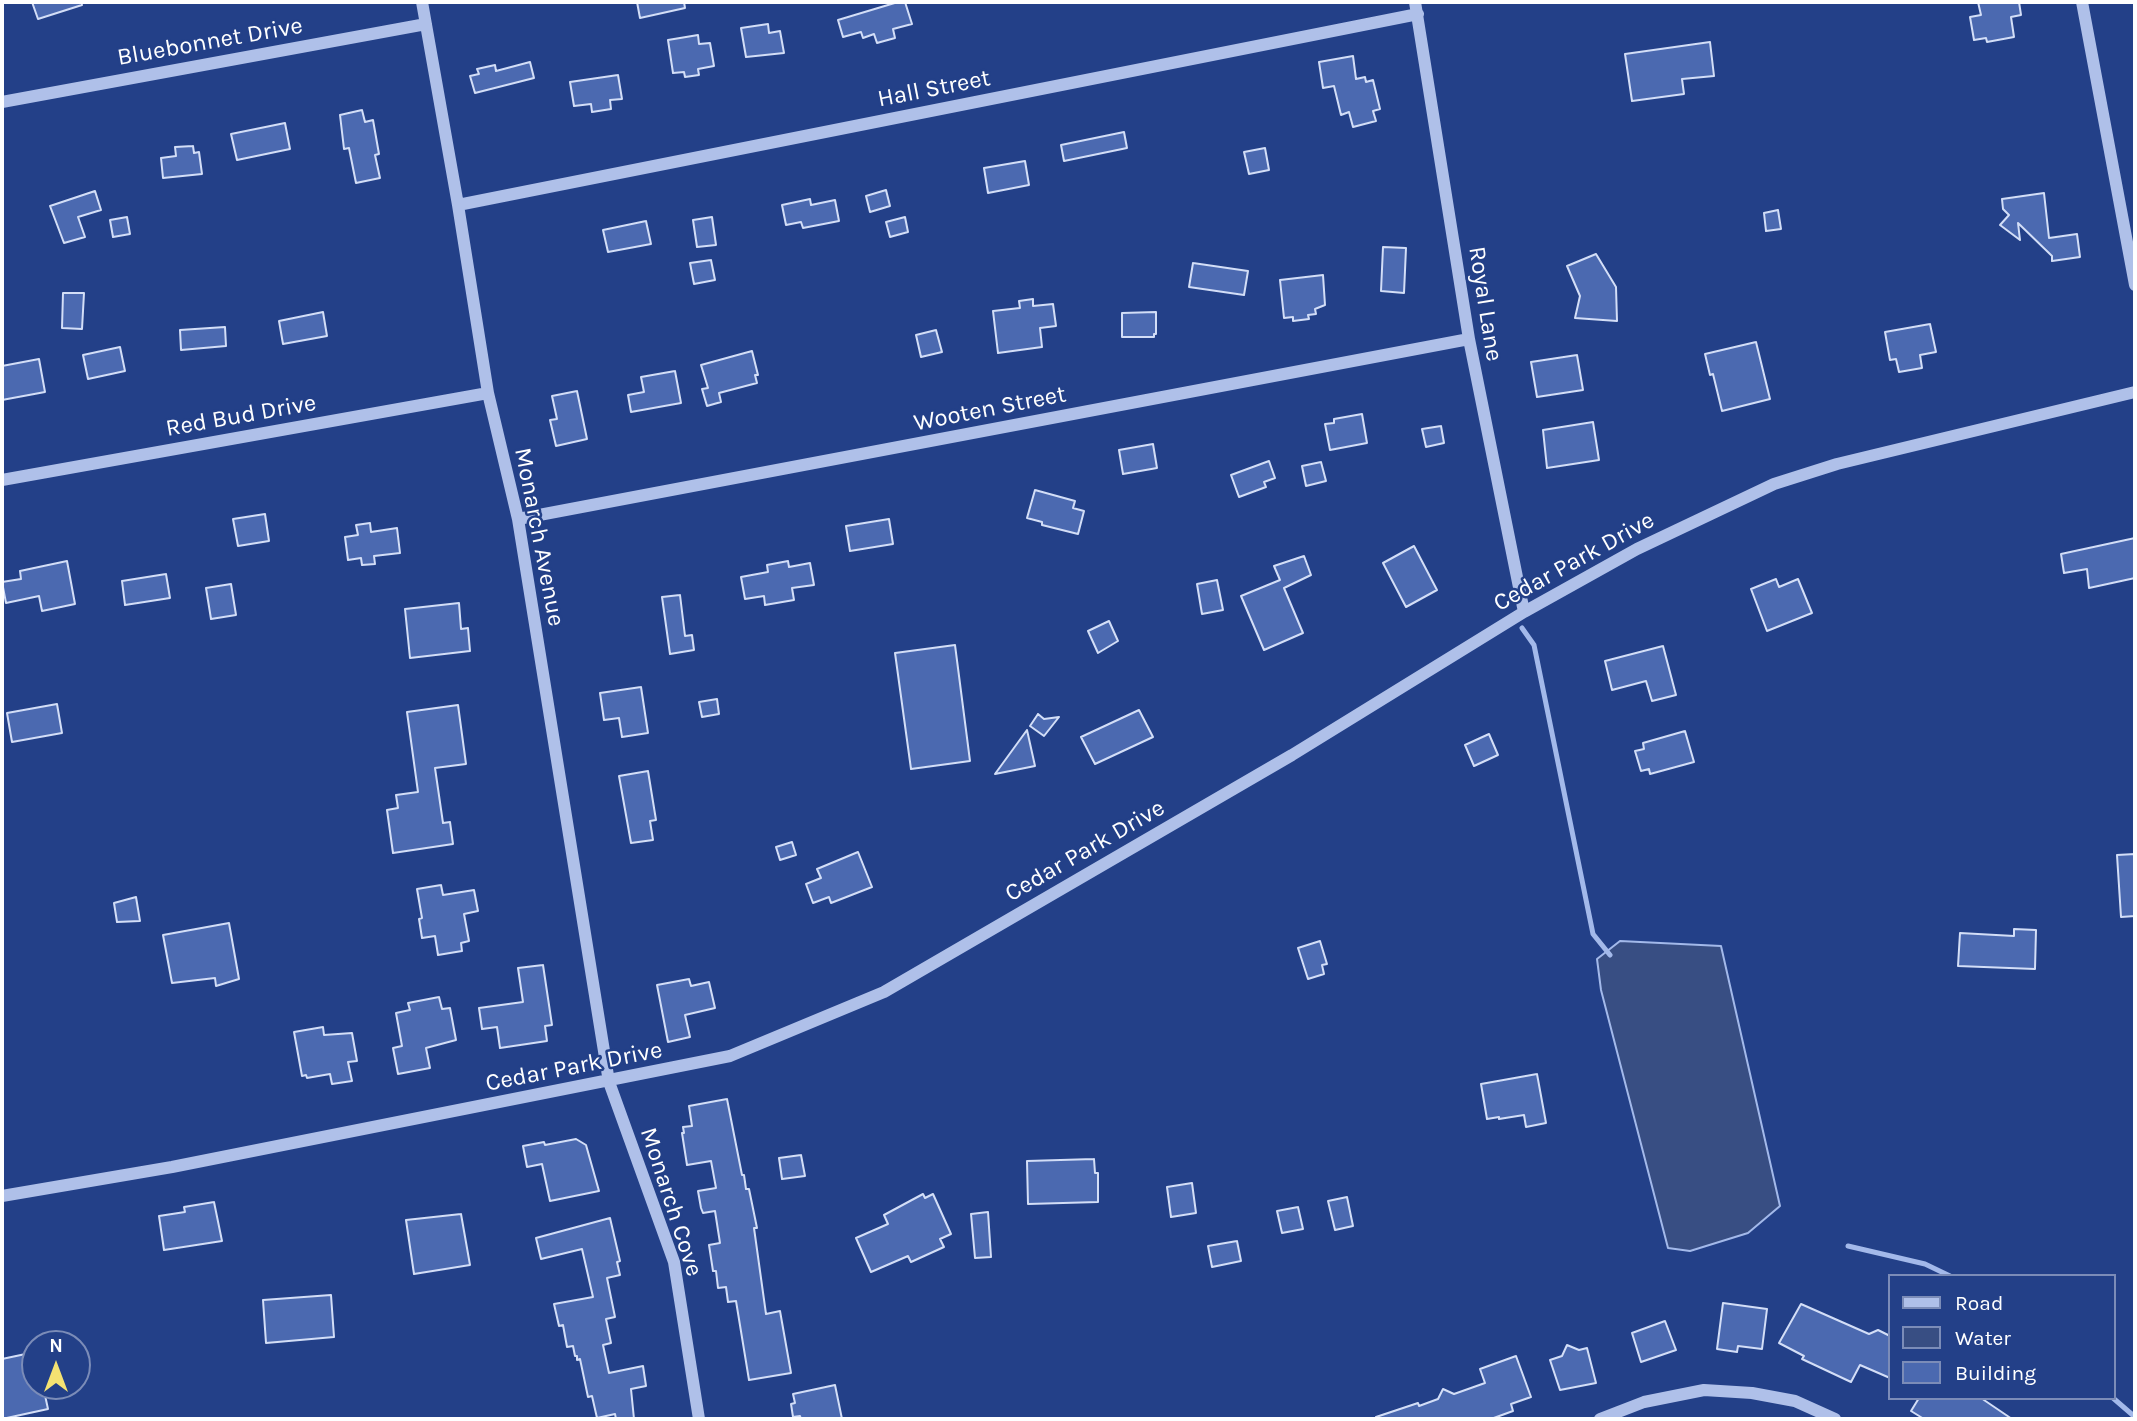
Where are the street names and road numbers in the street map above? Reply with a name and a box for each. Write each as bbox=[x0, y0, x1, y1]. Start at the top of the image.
street label: Bluebonnet Drive bbox=[115, 12, 305, 72]
street label: Hall Street bbox=[875, 64, 993, 114]
street label: Royal Lane bbox=[1462, 245, 1508, 363]
street label: Wooten Street bbox=[912, 380, 1068, 438]
street label: Red Bud Drive bbox=[163, 389, 319, 443]
street label: Monarch Avenue bbox=[508, 445, 570, 629]
street label: Cedar Park Drive bbox=[1489, 506, 1659, 618]
street label: Cedar Park Drive bbox=[1000, 794, 1170, 908]
street label: Cedar Park Drive bbox=[483, 1036, 665, 1098]
street label: Monarch Cove bbox=[633, 1124, 709, 1280]

